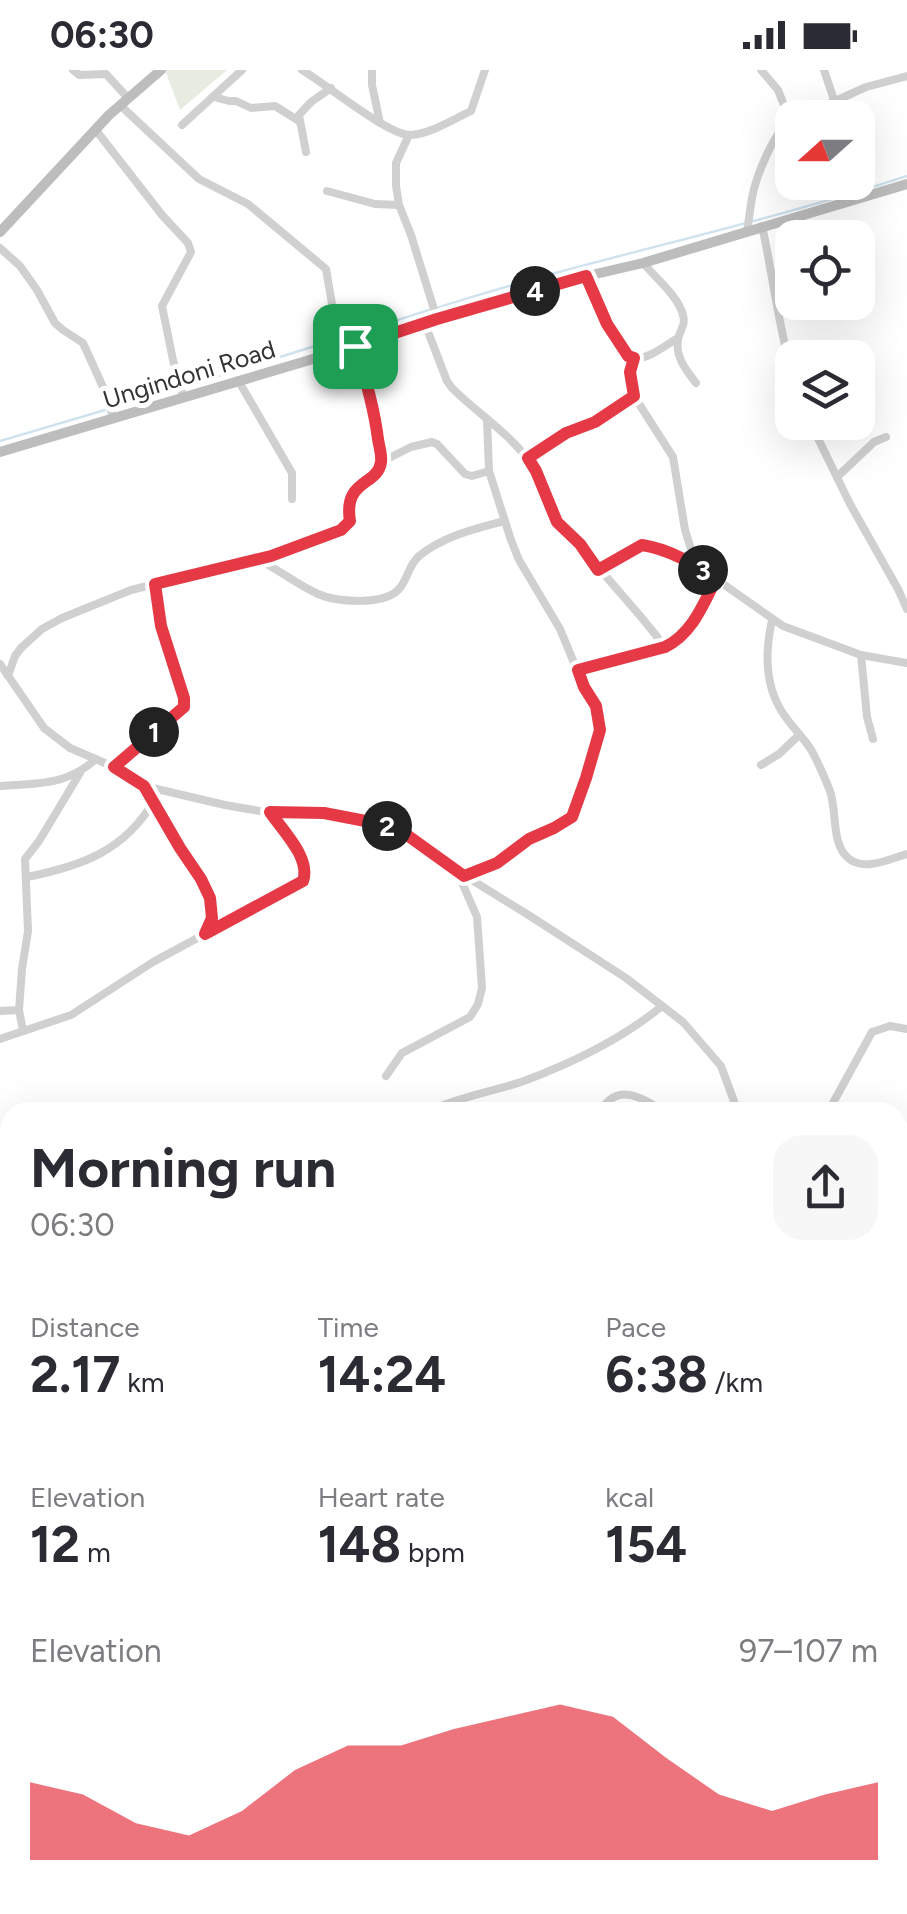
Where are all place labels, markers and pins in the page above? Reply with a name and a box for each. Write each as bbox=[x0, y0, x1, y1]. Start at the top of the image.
pin: 4 bbox=[510, 266, 560, 316]
pin bbox=[313, 304, 398, 389]
pin: 3 bbox=[678, 545, 728, 595]
pin: 1 bbox=[129, 707, 179, 757]
pin: 2 bbox=[362, 801, 412, 851]

